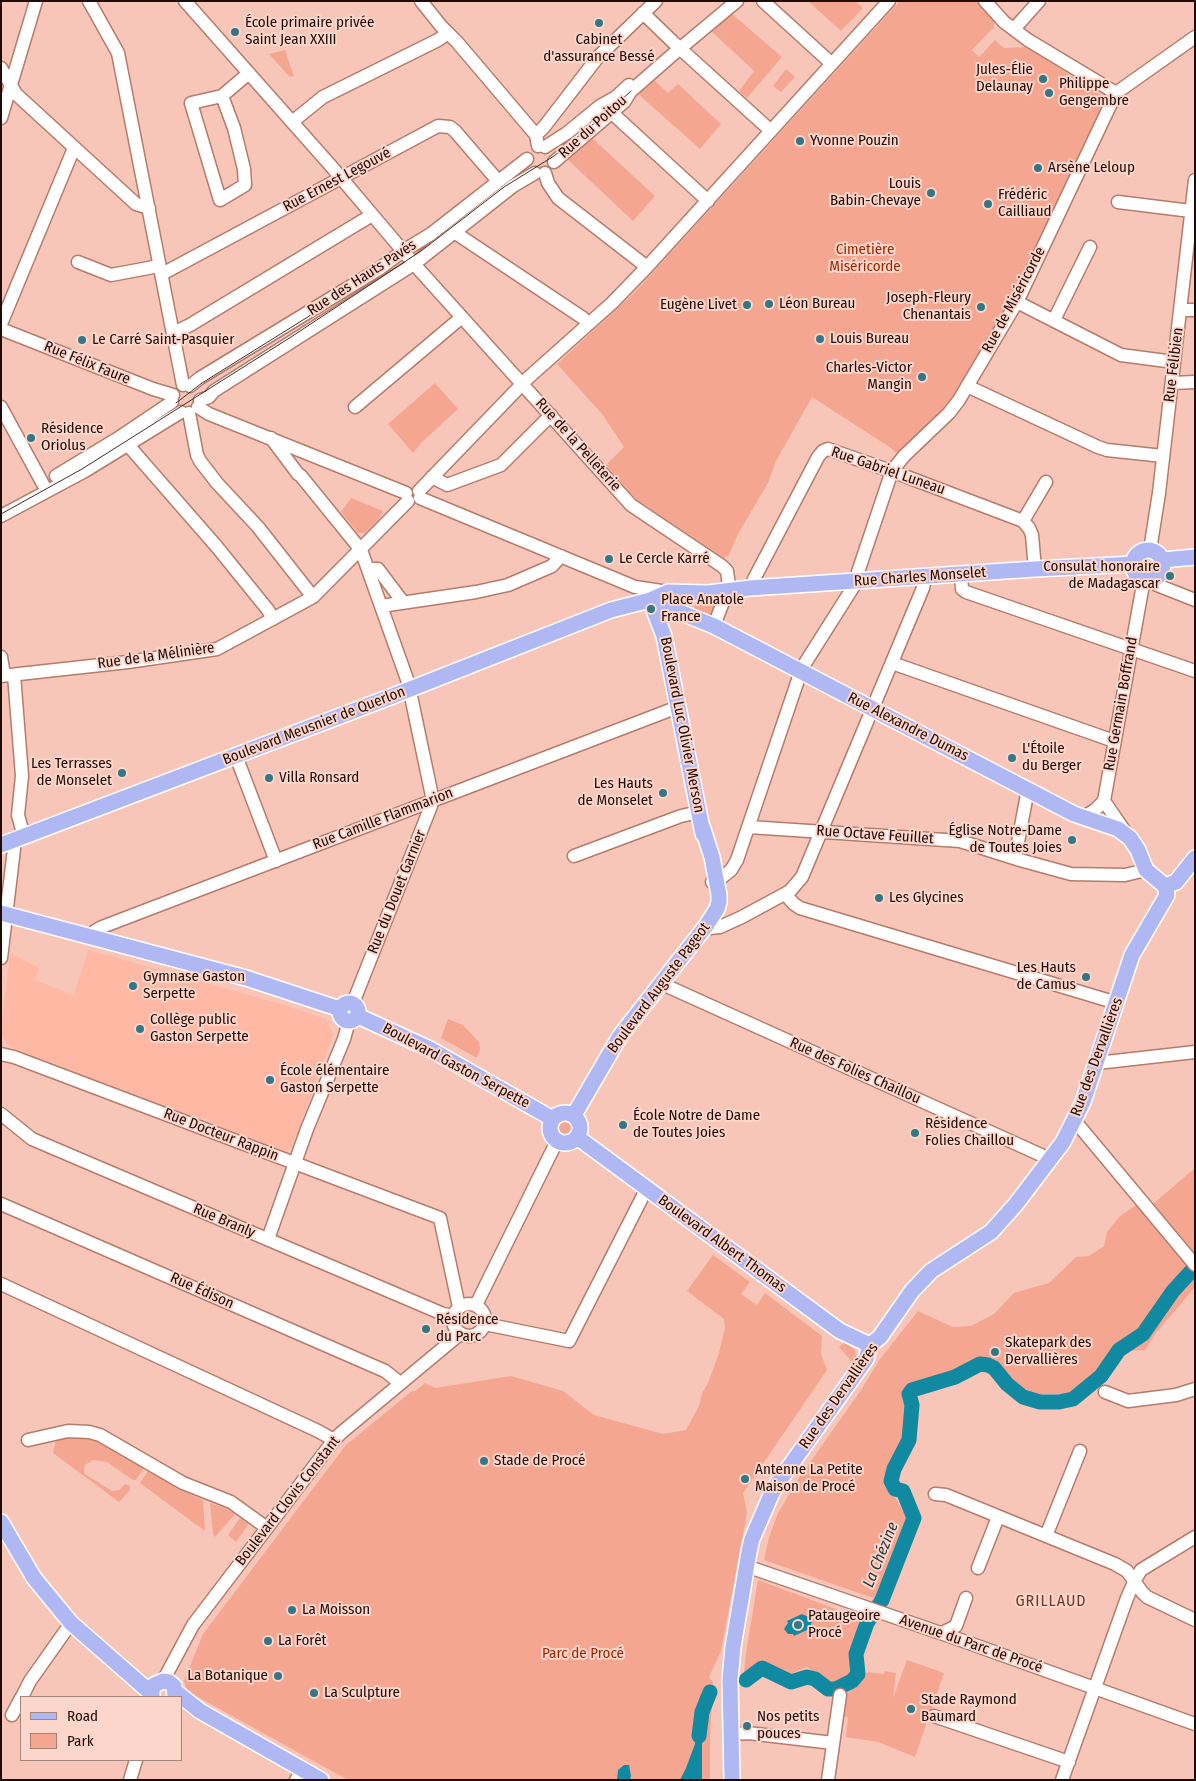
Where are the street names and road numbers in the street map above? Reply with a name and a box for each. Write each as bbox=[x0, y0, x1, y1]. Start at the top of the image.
street label: Rue du Poitou bbox=[555, 92, 631, 162]
street label: Rue Ernest Legouvé bbox=[280, 144, 394, 216]
street label: Rue des Hauts Pavés bbox=[304, 236, 420, 320]
street label: Rue de Miséricorde bbox=[978, 244, 1050, 356]
street label: Rue Félibien bbox=[1160, 327, 1188, 403]
street label: Rue Félix Faure bbox=[41, 338, 133, 388]
street label: Rue de la Pelleterie bbox=[531, 395, 625, 495]
street label: Rue Gabriel Luneau bbox=[829, 443, 947, 499]
street label: Rue Charles Monselet bbox=[853, 563, 987, 591]
street label: Boulevard Luc Olivier Merson bbox=[656, 636, 708, 814]
street label: Rue Germain Boffrand bbox=[1100, 636, 1142, 772]
street label: Rue de la Mélinière bbox=[96, 639, 216, 673]
street label: Boulevard Meusnier de Querlon bbox=[220, 683, 408, 769]
street label: Rue Alexandre Dumas bbox=[845, 689, 971, 765]
street label: Rue Camille Flammarion bbox=[310, 784, 456, 854]
street label: Rue Octave Feuillet bbox=[816, 822, 934, 848]
street label: Rue du Douet Garnier bbox=[364, 827, 430, 957]
street label: Boulevard Auguste Pageot bbox=[604, 919, 714, 1057]
street label: Rue des Dervallières bbox=[1067, 995, 1127, 1119]
street label: Boulevard Gaston Serpette bbox=[379, 1020, 533, 1112]
street label: Rue des Folies Chaillou bbox=[787, 1034, 923, 1108]
street label: Rue Docteur Rappin bbox=[161, 1105, 281, 1165]
street label: Boulevard Albert Thomas bbox=[654, 1191, 790, 1297]
street label: Rue Branly bbox=[190, 1200, 258, 1242]
street label: Rue Édison bbox=[167, 1269, 237, 1313]
street label: Rue des Dervallières bbox=[796, 1340, 882, 1452]
street label: Boulevard Clovis Constant bbox=[232, 1433, 344, 1569]
street label: Avenue du Parc de Procé bbox=[897, 1611, 1045, 1677]

